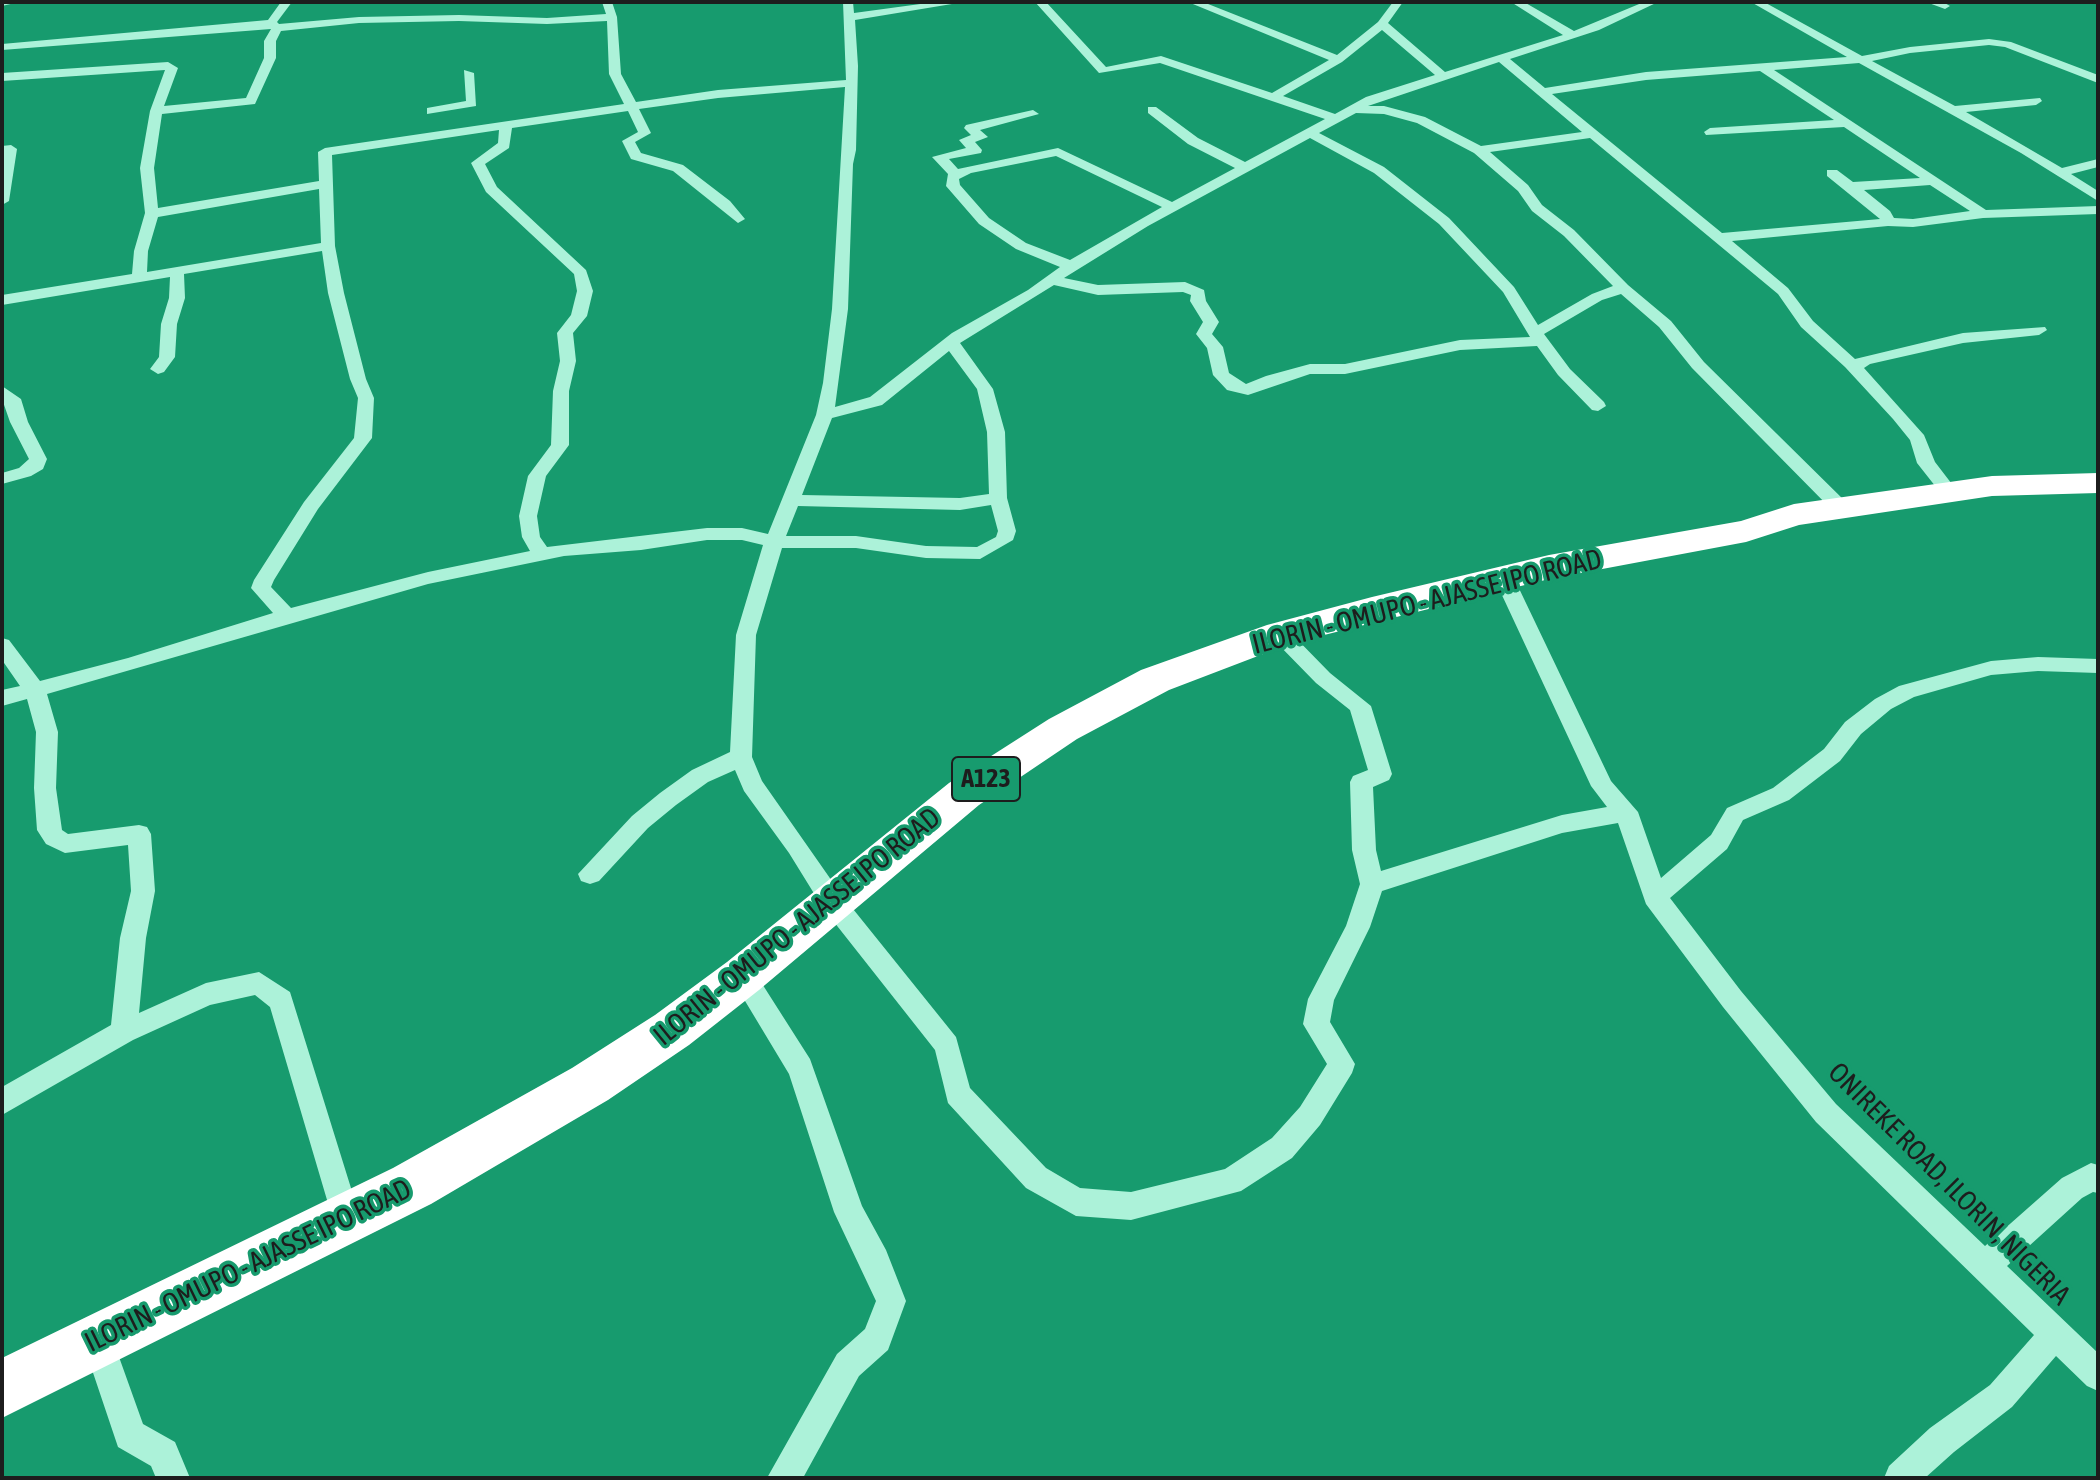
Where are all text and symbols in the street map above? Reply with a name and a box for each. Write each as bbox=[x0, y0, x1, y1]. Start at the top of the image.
street label: ILORIN - OMUPO - AJASSE IPO ROAD bbox=[1249, 542, 1605, 662]
road number: A123 bbox=[952, 757, 1020, 801]
street label: ILORIN - OMUPO - AJASSE IPO ROAD bbox=[647, 801, 947, 1053]
street label: ONIREKE ROAD, ILORIN, NIGERIA bbox=[1821, 1056, 2077, 1312]
street label: ILORIN - OMUPO - AJASSE IPO ROAD bbox=[79, 1172, 417, 1360]

